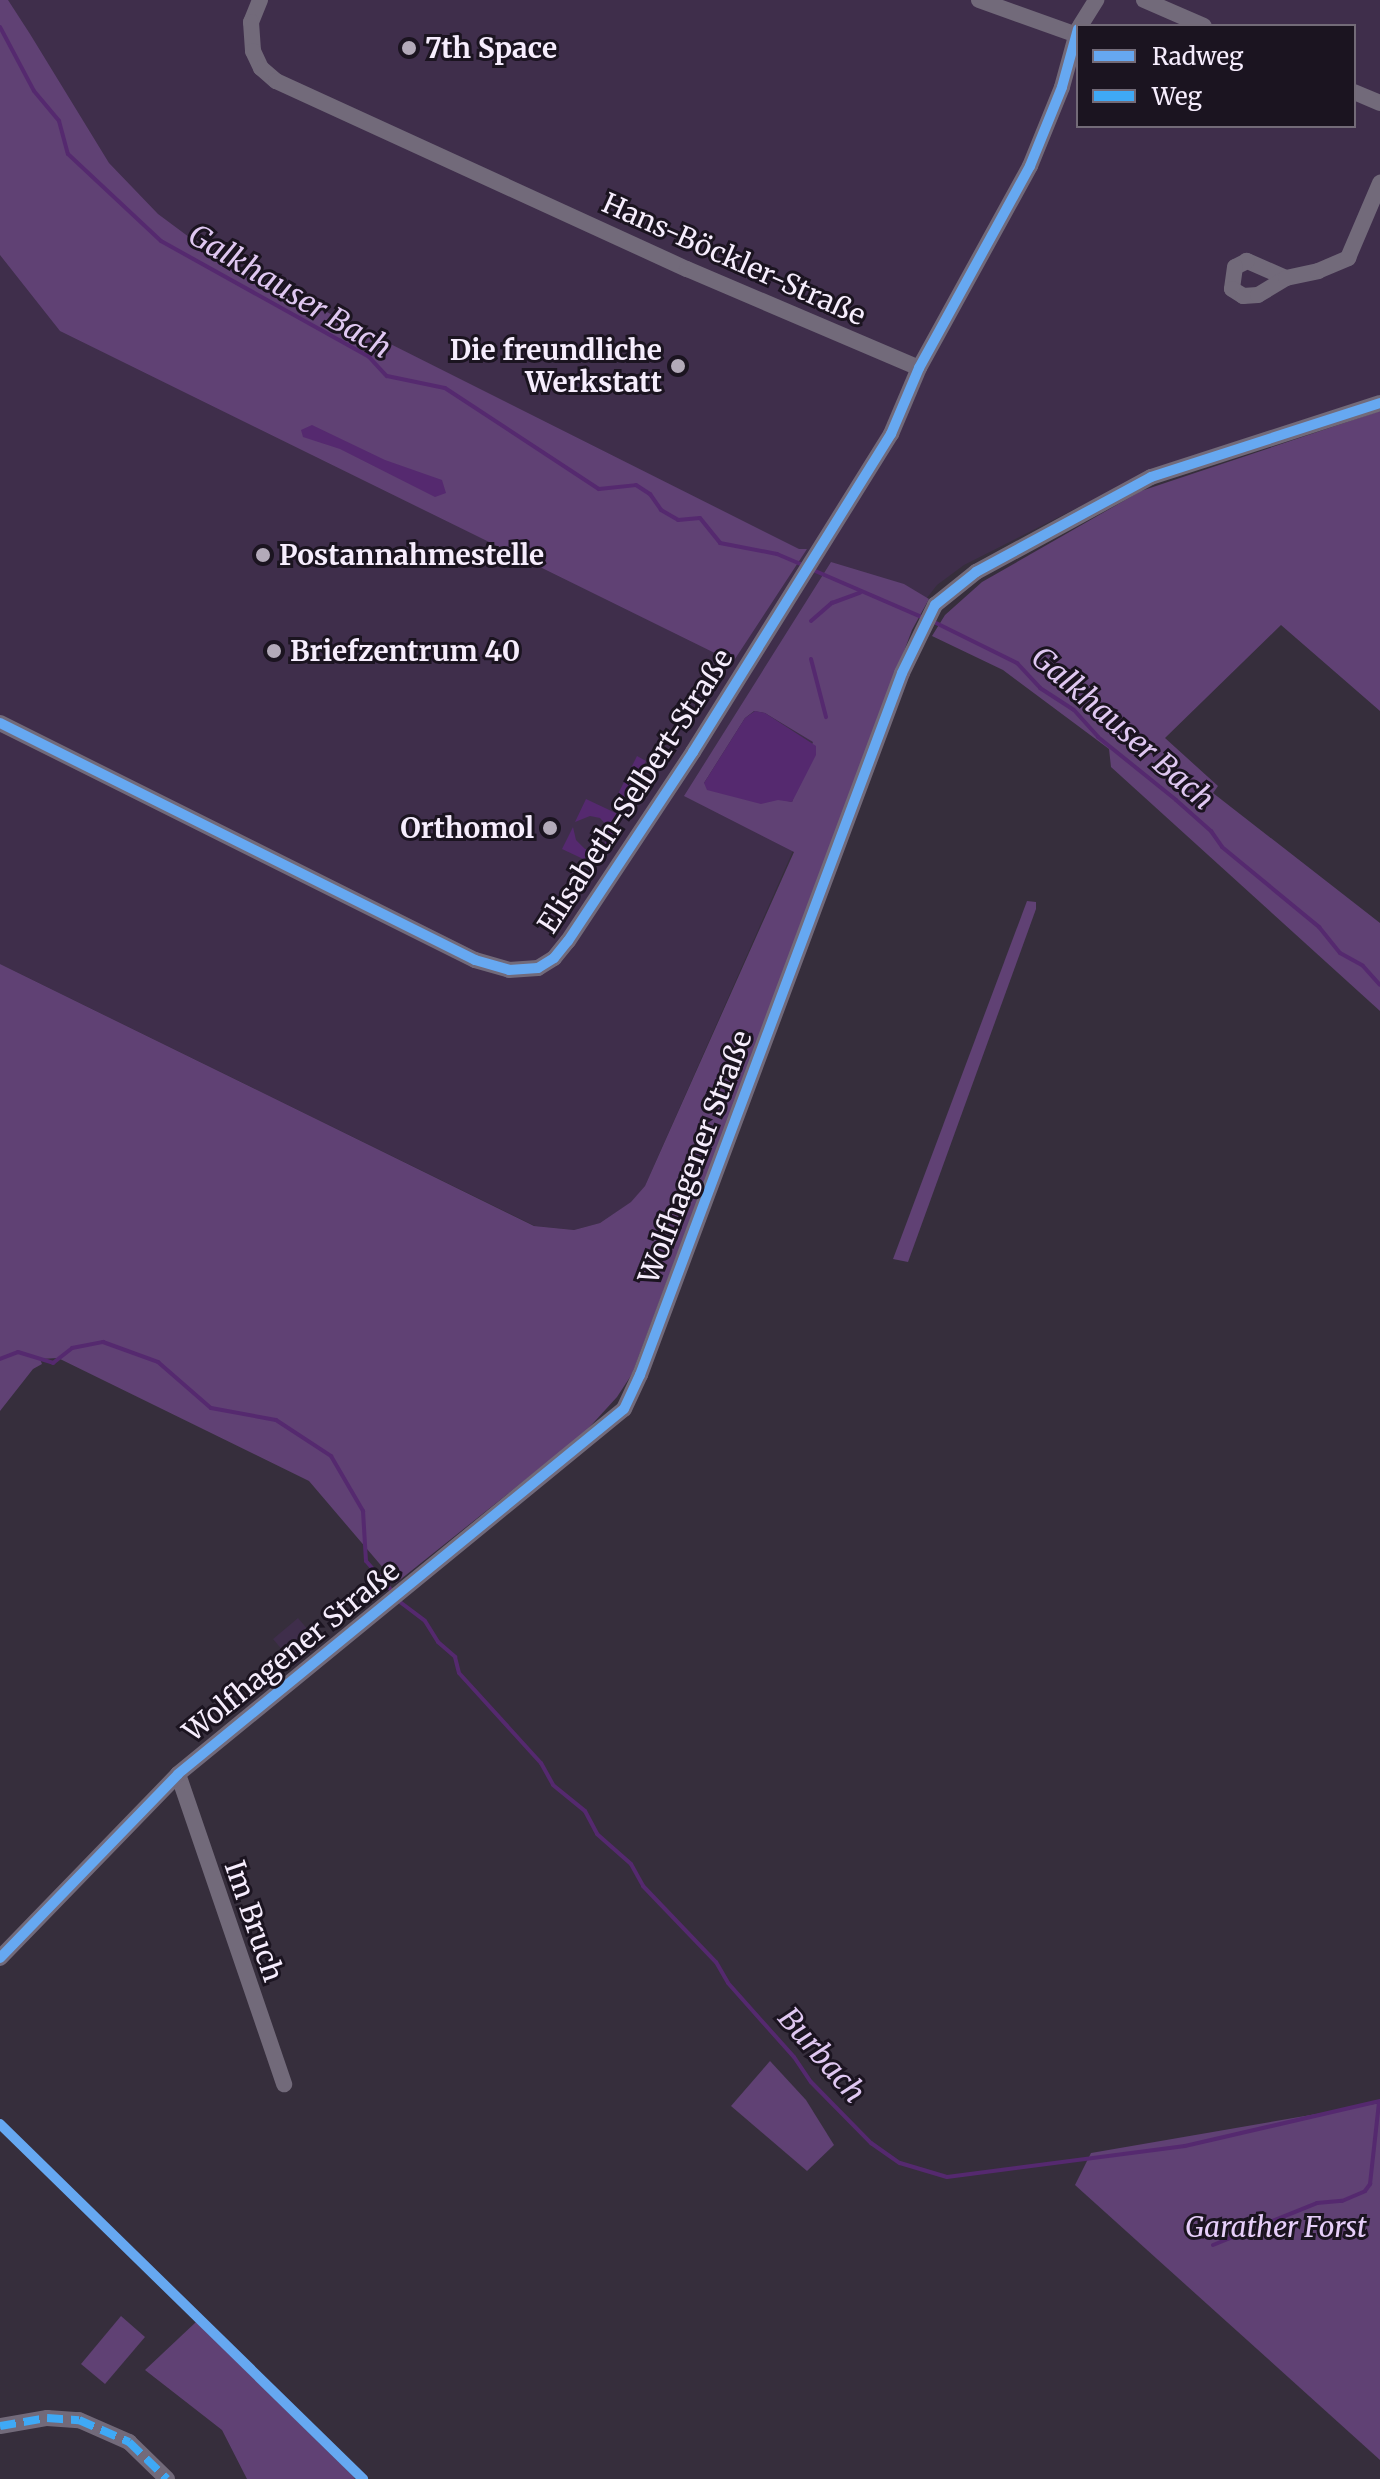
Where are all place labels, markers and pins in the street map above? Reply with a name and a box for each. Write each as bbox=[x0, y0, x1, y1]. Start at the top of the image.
place label: 7th Space bbox=[425, 31, 557, 65]
marker: 7th Space bbox=[400, 39, 418, 57]
place label: Die freundliche Werkstatt bbox=[450, 333, 662, 399]
marker: Die freundliche Werkstatt bbox=[669, 357, 687, 375]
place label: Postannahmestelle bbox=[279, 538, 544, 572]
marker: Postannahmestelle bbox=[254, 546, 272, 564]
place label: Briefzentrum 40 bbox=[290, 634, 520, 668]
marker: Briefzentrum 40 bbox=[265, 642, 283, 660]
place label: Orthomol bbox=[400, 811, 534, 845]
marker: Orthomol bbox=[541, 819, 559, 837]

